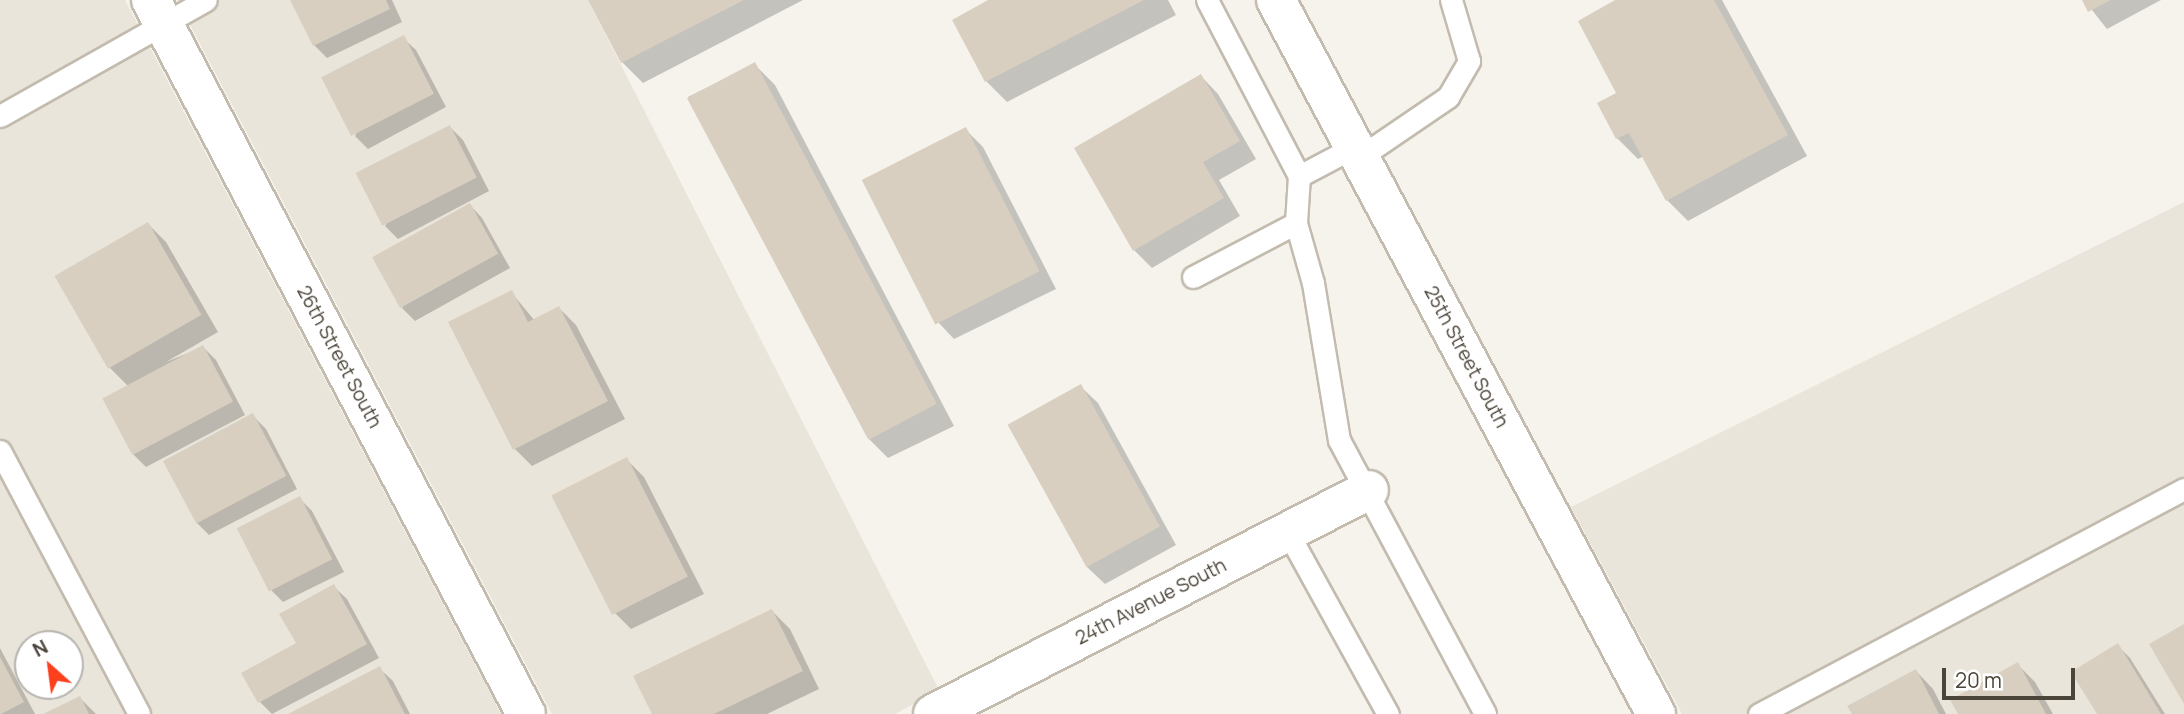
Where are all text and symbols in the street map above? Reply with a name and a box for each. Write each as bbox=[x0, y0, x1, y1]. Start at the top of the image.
street label: 26th Street South bbox=[292, 282, 386, 432]
street label: 25th Street South bbox=[1419, 282, 1513, 432]
street label: 24th Avenue South bbox=[1072, 554, 1230, 650]
north arrow bbox=[14, 630, 84, 700]
text: N bbox=[28, 634, 52, 663]
scale bar bbox=[1946, 654, 2079, 698]
text: 20 m bbox=[1955, 666, 2002, 694]

